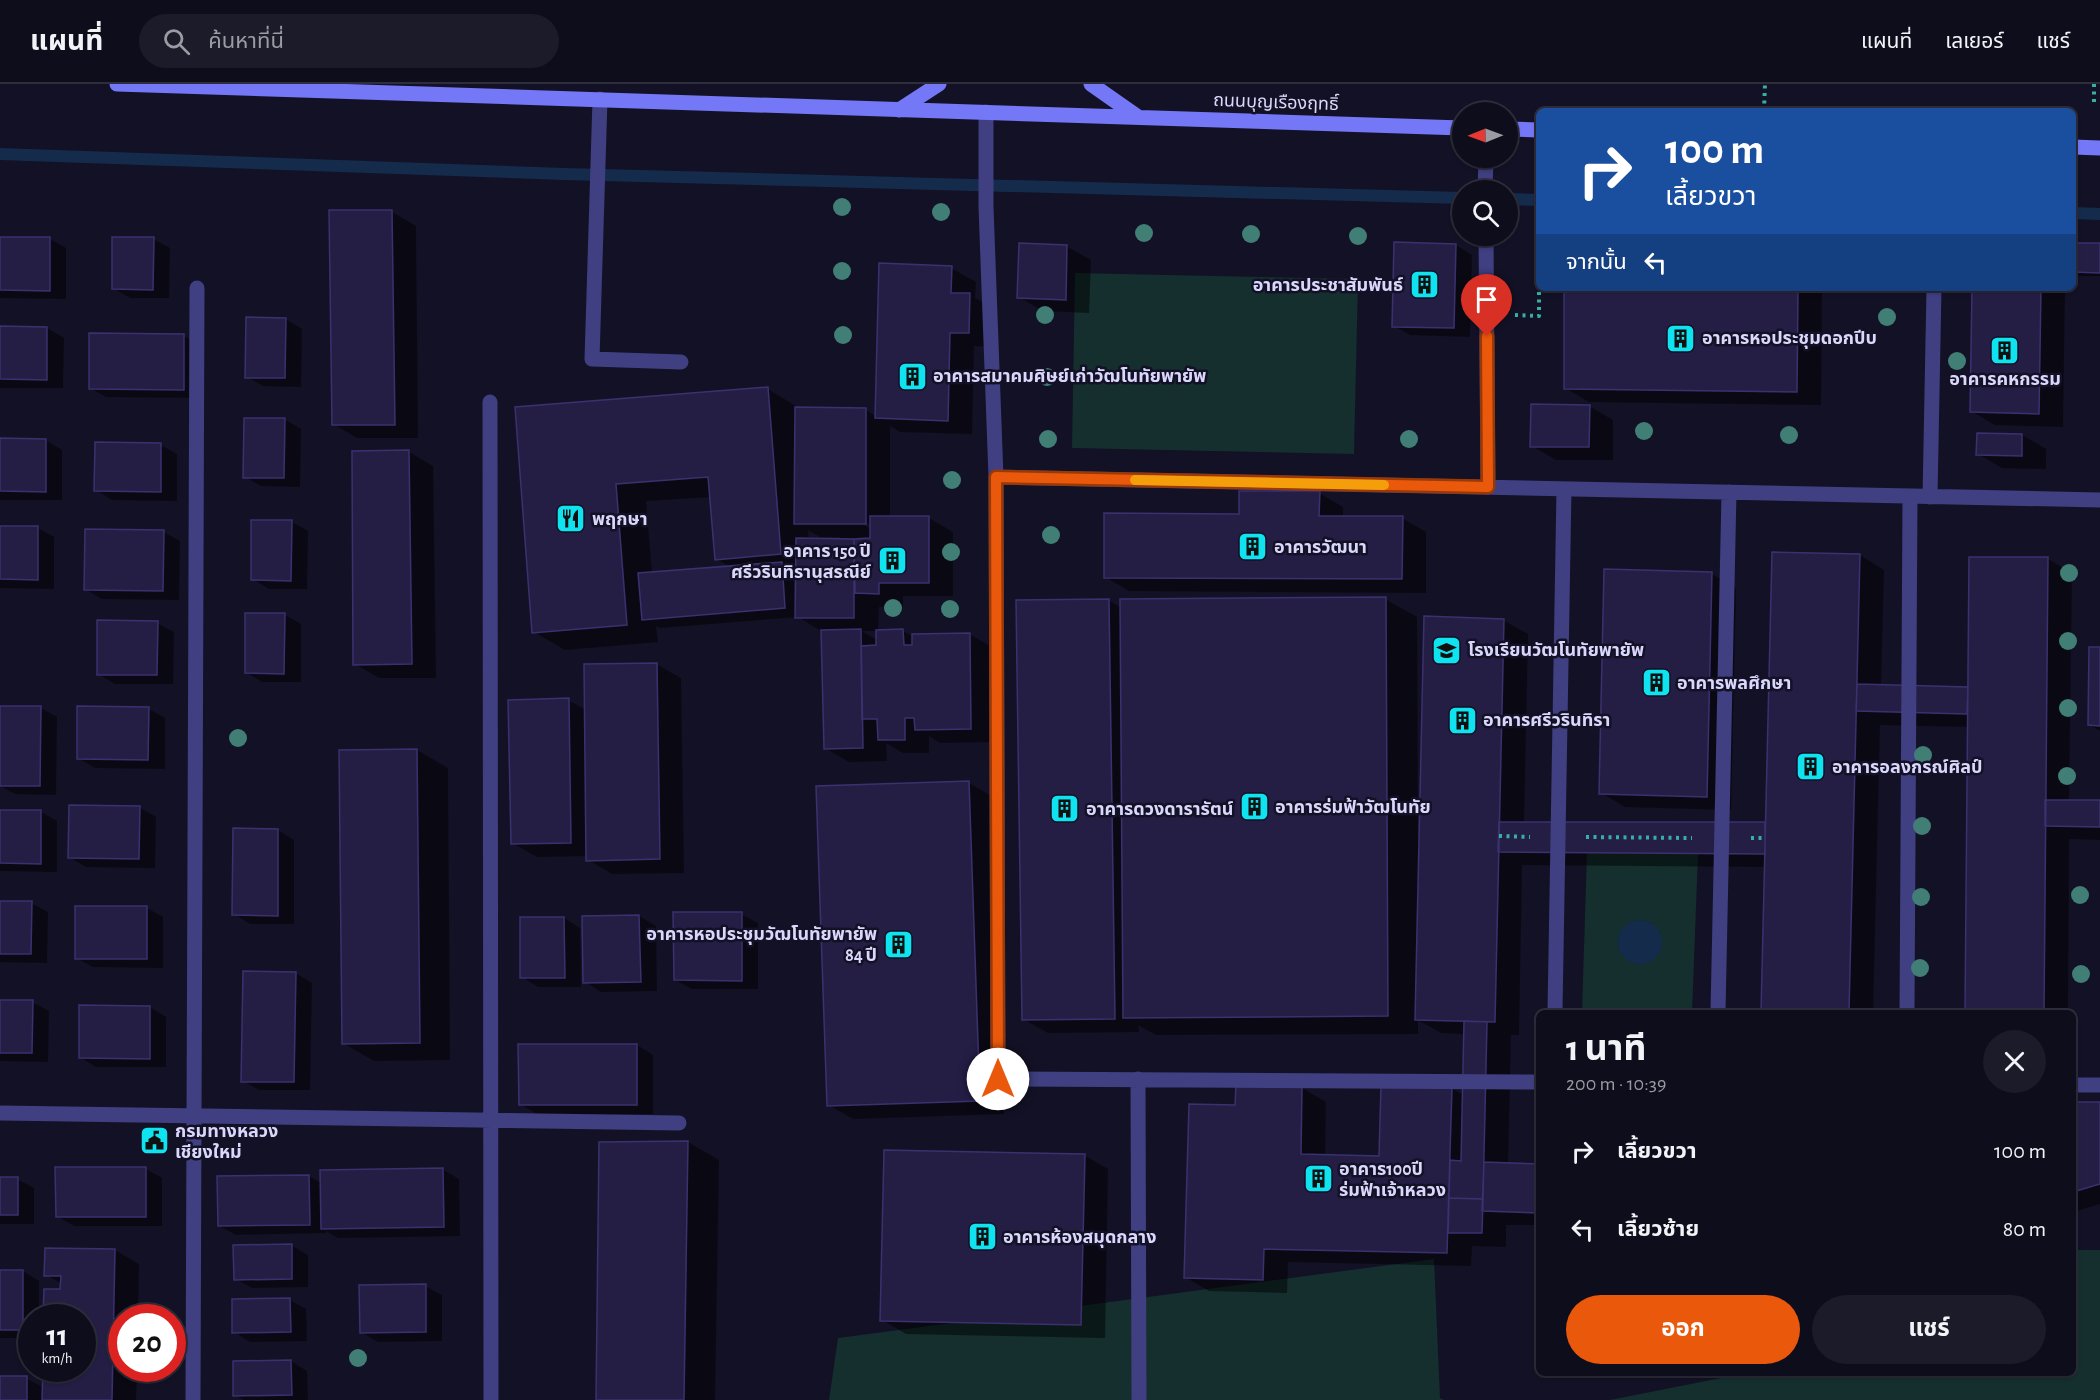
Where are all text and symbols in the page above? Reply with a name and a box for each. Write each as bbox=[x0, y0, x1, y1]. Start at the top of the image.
search box bbox=[139, 14, 559, 68]
icon: search bbox=[160, 25, 193, 58]
text: แผนที่ bbox=[30, 28, 103, 56]
text: ค้นหาที่นี่ bbox=[208, 30, 284, 52]
text: แผนที่ bbox=[1861, 31, 1912, 52]
text: เลเยอร์ bbox=[1945, 31, 2004, 52]
text: แชร์ bbox=[2037, 31, 2070, 52]
street label: ถนนบุญเรืองฤทธิ์ bbox=[1213, 89, 1339, 115]
north arrow bbox=[1452, 102, 1518, 168]
map controls bbox=[1452, 102, 1518, 246]
text: 100 m bbox=[1665, 129, 1764, 171]
icon: right bbox=[1566, 132, 1644, 210]
button: search bbox=[1452, 180, 1518, 246]
text: เลี้ยวขวา bbox=[1665, 183, 1756, 210]
icon: left bbox=[1639, 246, 1672, 279]
text: จากนั้น bbox=[1566, 251, 1627, 273]
building icon: อาคารประชาสัมพันธ์ bbox=[1408, 269, 1440, 301]
pin bbox=[1461, 274, 1512, 336]
place label: อาคารประชาสัมพันธ์ bbox=[1253, 277, 1403, 295]
icon: arrive bbox=[1470, 283, 1503, 316]
building icon: อาคารหอประชุมดอกปีบ bbox=[1665, 322, 1697, 354]
place label: อาคารหอประชุมดอกปีบ bbox=[1702, 329, 1877, 349]
building icon: อาคารคหกรรม bbox=[1989, 334, 2021, 366]
building icon: อาคารสมาคมศิษย์เก่าวัฒโนทัยพายัพ bbox=[896, 360, 928, 392]
place label: อาคารสมาคมศิษย์เก่าวัฒโนทัยพายัพ bbox=[933, 366, 1206, 386]
place label: อาคารคหกรรม bbox=[1949, 371, 2061, 389]
restaurant icon: พฤกษา bbox=[555, 503, 587, 535]
place label: พฤกษา bbox=[592, 511, 648, 529]
building icon: อาคารวัฒนา bbox=[1237, 531, 1269, 563]
place label: อาคารวัฒนา bbox=[1274, 539, 1367, 557]
place label: อาคาร 150 ปี ศรีวรินทิรานุสรณีย์ bbox=[731, 542, 871, 583]
building icon: อาคาร 150 ปี ศรีวรินทิรานุสรณีย์ bbox=[876, 545, 908, 577]
school or university icon: โรงเรียนวัฒโนทัยพายัพ bbox=[1431, 634, 1463, 666]
place label: โรงเรียนวัฒโนทัยพายัพ bbox=[1468, 641, 1644, 660]
building icon: อาคารพลศึกษา bbox=[1640, 667, 1672, 699]
place label: อาคารพลศึกษา bbox=[1677, 675, 1791, 693]
building icon: อาคารศรีวรินทิรา bbox=[1446, 704, 1478, 736]
place label: อาคารศรีวรินทิรา bbox=[1483, 711, 1610, 730]
building icon: อาคารอลงกรณ์ศิลป์ bbox=[1795, 751, 1827, 783]
place label: อาคารอลงกรณ์ศิลป์ bbox=[1832, 758, 1983, 777]
building icon: อาคารร่มฟ้าวัฒโนทัย bbox=[1238, 791, 1270, 823]
building icon: อาคารดวงดารารัตน์ bbox=[1049, 793, 1081, 825]
place label: อาคารร่มฟ้าวัฒโนทัย bbox=[1275, 797, 1431, 817]
place label: อาคารดวงดารารัตน์ bbox=[1086, 801, 1233, 819]
place label: อาคารหอประชุมวัฒโนทัยพายัพ 84 ปี bbox=[646, 925, 877, 965]
building icon: อาคารหอประชุมวัฒโนทัยพายัพ 84 ปี bbox=[882, 928, 914, 960]
button: close bbox=[1983, 1030, 2046, 1093]
text: 1 นาที bbox=[1566, 1031, 1647, 1067]
position arrow bbox=[966, 1047, 1030, 1111]
text: 200 m · 10:39 bbox=[1566, 1074, 1666, 1094]
place label: กรมทางหลวง เชียงใหม่ bbox=[175, 1123, 278, 1162]
public building icon: กรมทางหลวง เชียงใหม่ bbox=[138, 1125, 170, 1157]
icon: right bbox=[1566, 1135, 1599, 1168]
text: เลี้ยวขวา bbox=[1617, 1140, 1697, 1162]
text: 100 m bbox=[1994, 1140, 2046, 1162]
place label: อาคาร100ปี ร่มฟ้าเจ้าหลวง bbox=[1339, 1160, 1446, 1200]
building icon: อาคาร100ปี ร่มฟ้าเจ้าหลวง bbox=[1302, 1163, 1334, 1195]
icon: left bbox=[1566, 1213, 1599, 1246]
text: เลี้ยวซ้าย bbox=[1617, 1218, 1699, 1240]
text: 80 m bbox=[2003, 1218, 2046, 1240]
building icon: อาคารห้องสมุดกลาง bbox=[966, 1221, 998, 1253]
place label: อาคารห้องสมุดกลาง bbox=[1003, 1228, 1156, 1248]
button: ออก bbox=[1566, 1295, 1800, 1364]
button: แชร์ bbox=[1812, 1295, 2046, 1364]
speed limit sign: 20 bbox=[108, 1304, 186, 1382]
text: 11 bbox=[46, 1321, 68, 1351]
text: km/h bbox=[42, 1351, 72, 1366]

